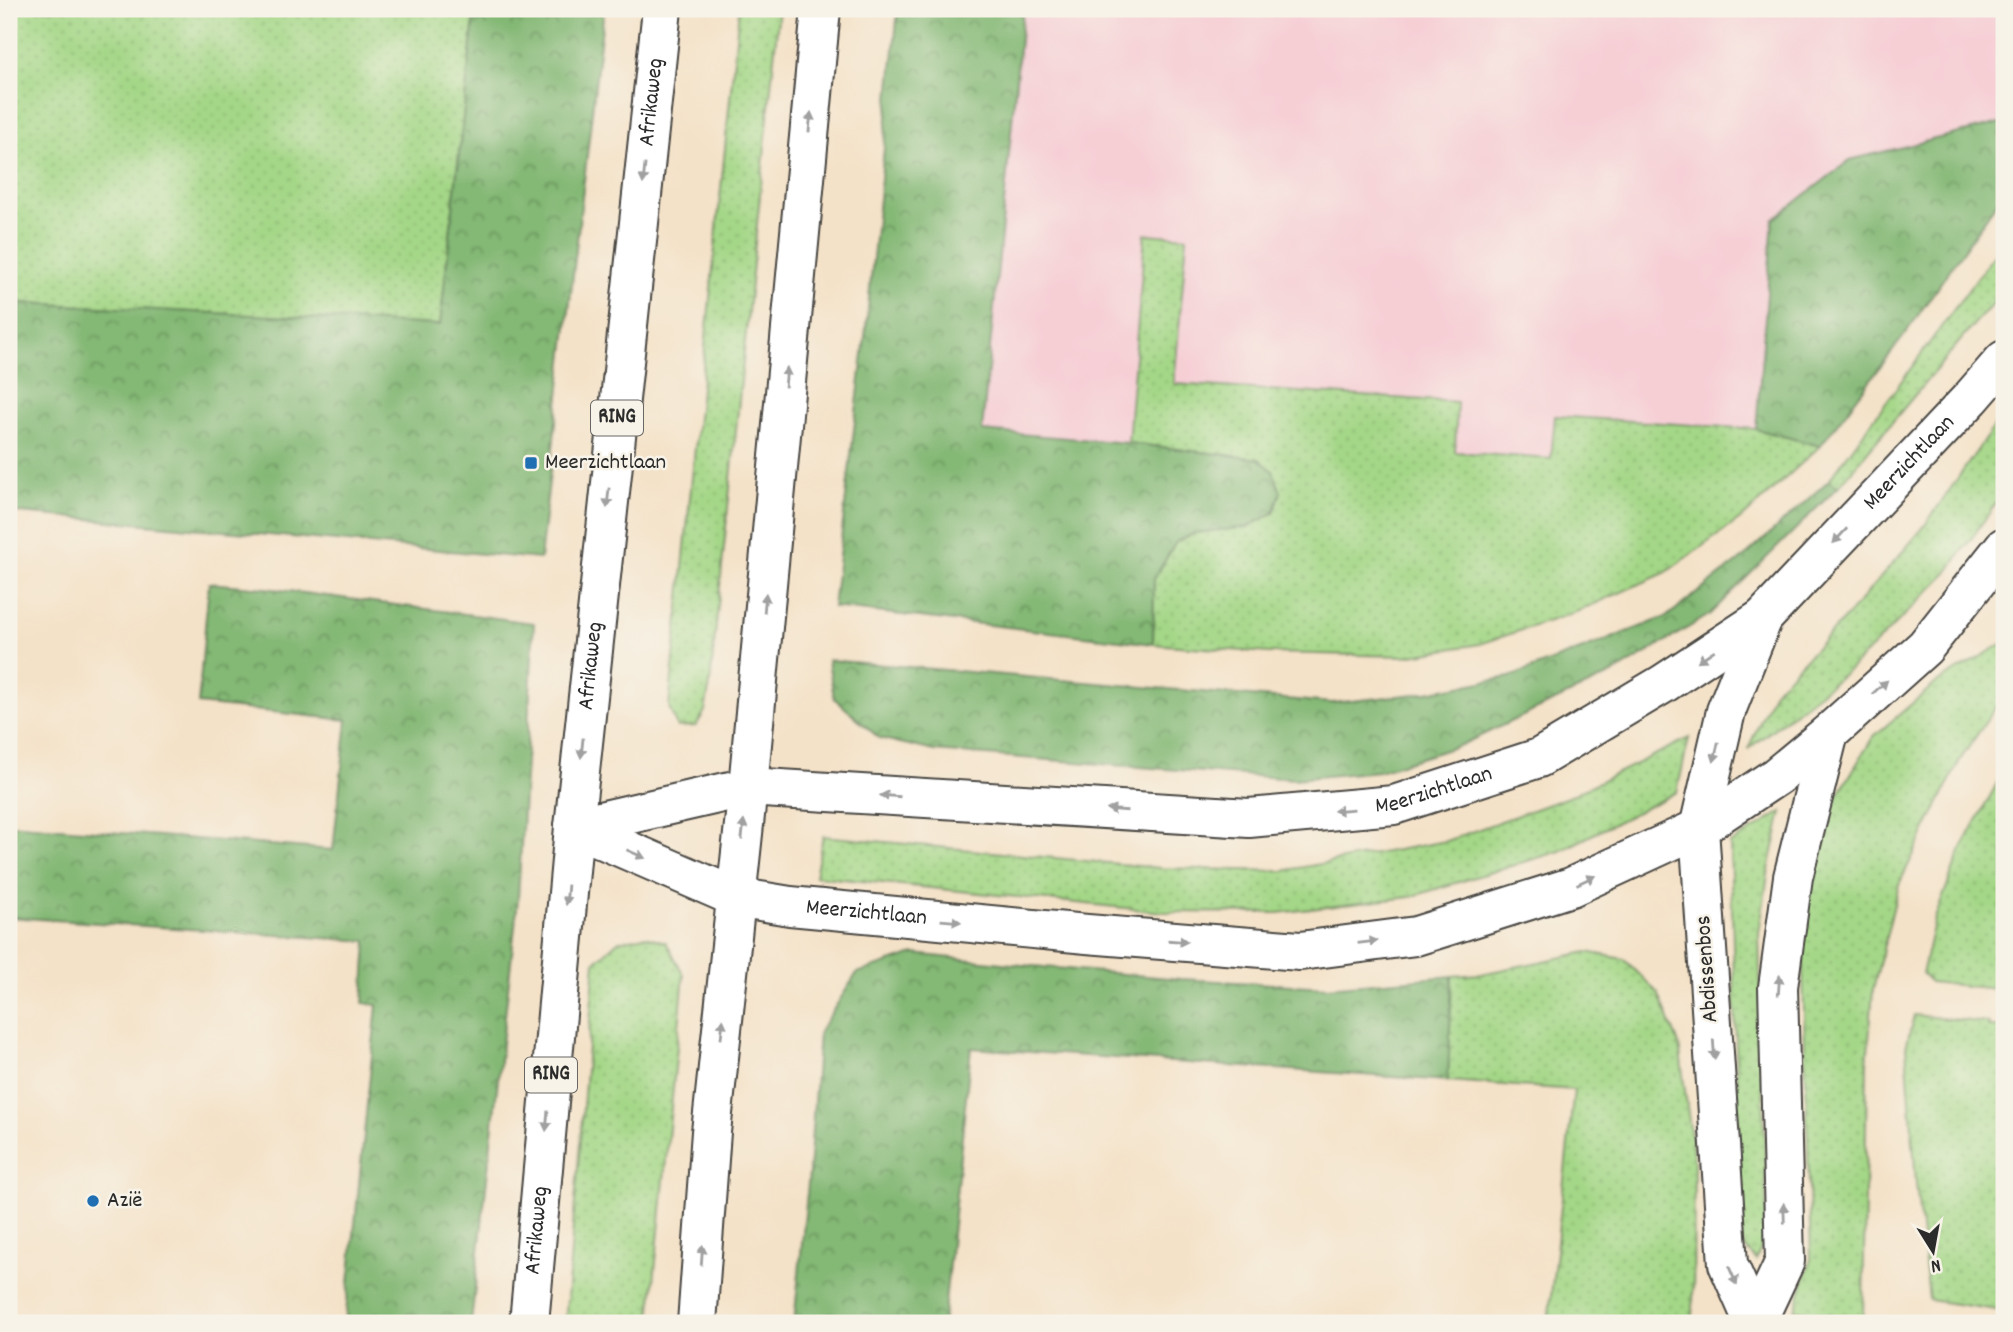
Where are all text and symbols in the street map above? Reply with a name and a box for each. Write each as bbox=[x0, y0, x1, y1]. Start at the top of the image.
street label: Afrikaweg bbox=[631, 56, 673, 148]
one-way arrow bbox=[805, 110, 816, 132]
one-way arrow bbox=[638, 163, 649, 185]
one-way arrow bbox=[781, 366, 792, 388]
road number: RING bbox=[591, 400, 643, 436]
street label: Meerzichtlaan bbox=[1856, 408, 1963, 518]
place label: Meerzichtlaan bbox=[545, 447, 666, 480]
marker: Meerzichtlaan bbox=[523, 455, 539, 471]
one-way arrow bbox=[602, 487, 613, 509]
one-way arrow bbox=[1832, 528, 1849, 545]
one-way arrow bbox=[760, 592, 771, 614]
street label: Afrikaweg bbox=[570, 620, 612, 712]
one-way arrow bbox=[1697, 649, 1715, 663]
one-way arrow bbox=[1871, 679, 1889, 695]
one-way arrow bbox=[576, 737, 587, 759]
one-way arrow bbox=[1711, 741, 1722, 763]
street label: Meerzichtlaan bbox=[1374, 758, 1497, 823]
one-way arrow bbox=[879, 790, 901, 801]
one-way arrow bbox=[1106, 804, 1128, 815]
one-way arrow bbox=[1332, 805, 1354, 816]
one-way arrow bbox=[738, 819, 749, 841]
one-way arrow bbox=[626, 848, 646, 860]
one-way arrow bbox=[1576, 874, 1596, 886]
one-way arrow bbox=[562, 884, 573, 906]
street label: Meerzichtlaan bbox=[804, 891, 928, 935]
street label: Abdissenbos bbox=[1688, 914, 1728, 1024]
one-way arrow bbox=[940, 916, 962, 927]
one-way arrow bbox=[1167, 936, 1189, 947]
one-way arrow bbox=[1357, 936, 1379, 947]
one-way arrow bbox=[1774, 974, 1785, 996]
one-way arrow bbox=[717, 1017, 728, 1039]
one-way arrow bbox=[1709, 1039, 1720, 1061]
road number: RING bbox=[525, 1058, 577, 1092]
one-way arrow bbox=[541, 1111, 552, 1133]
place label: Azië bbox=[107, 1185, 143, 1218]
street label: Afrikaweg bbox=[517, 1185, 558, 1276]
marker: Azië bbox=[85, 1193, 101, 1209]
one-way arrow bbox=[1778, 1201, 1790, 1223]
north arrow bbox=[1898, 1216, 1968, 1286]
one-way arrow bbox=[697, 1244, 708, 1266]
text: N bbox=[1928, 1250, 1943, 1278]
one-way arrow bbox=[1727, 1266, 1739, 1286]

